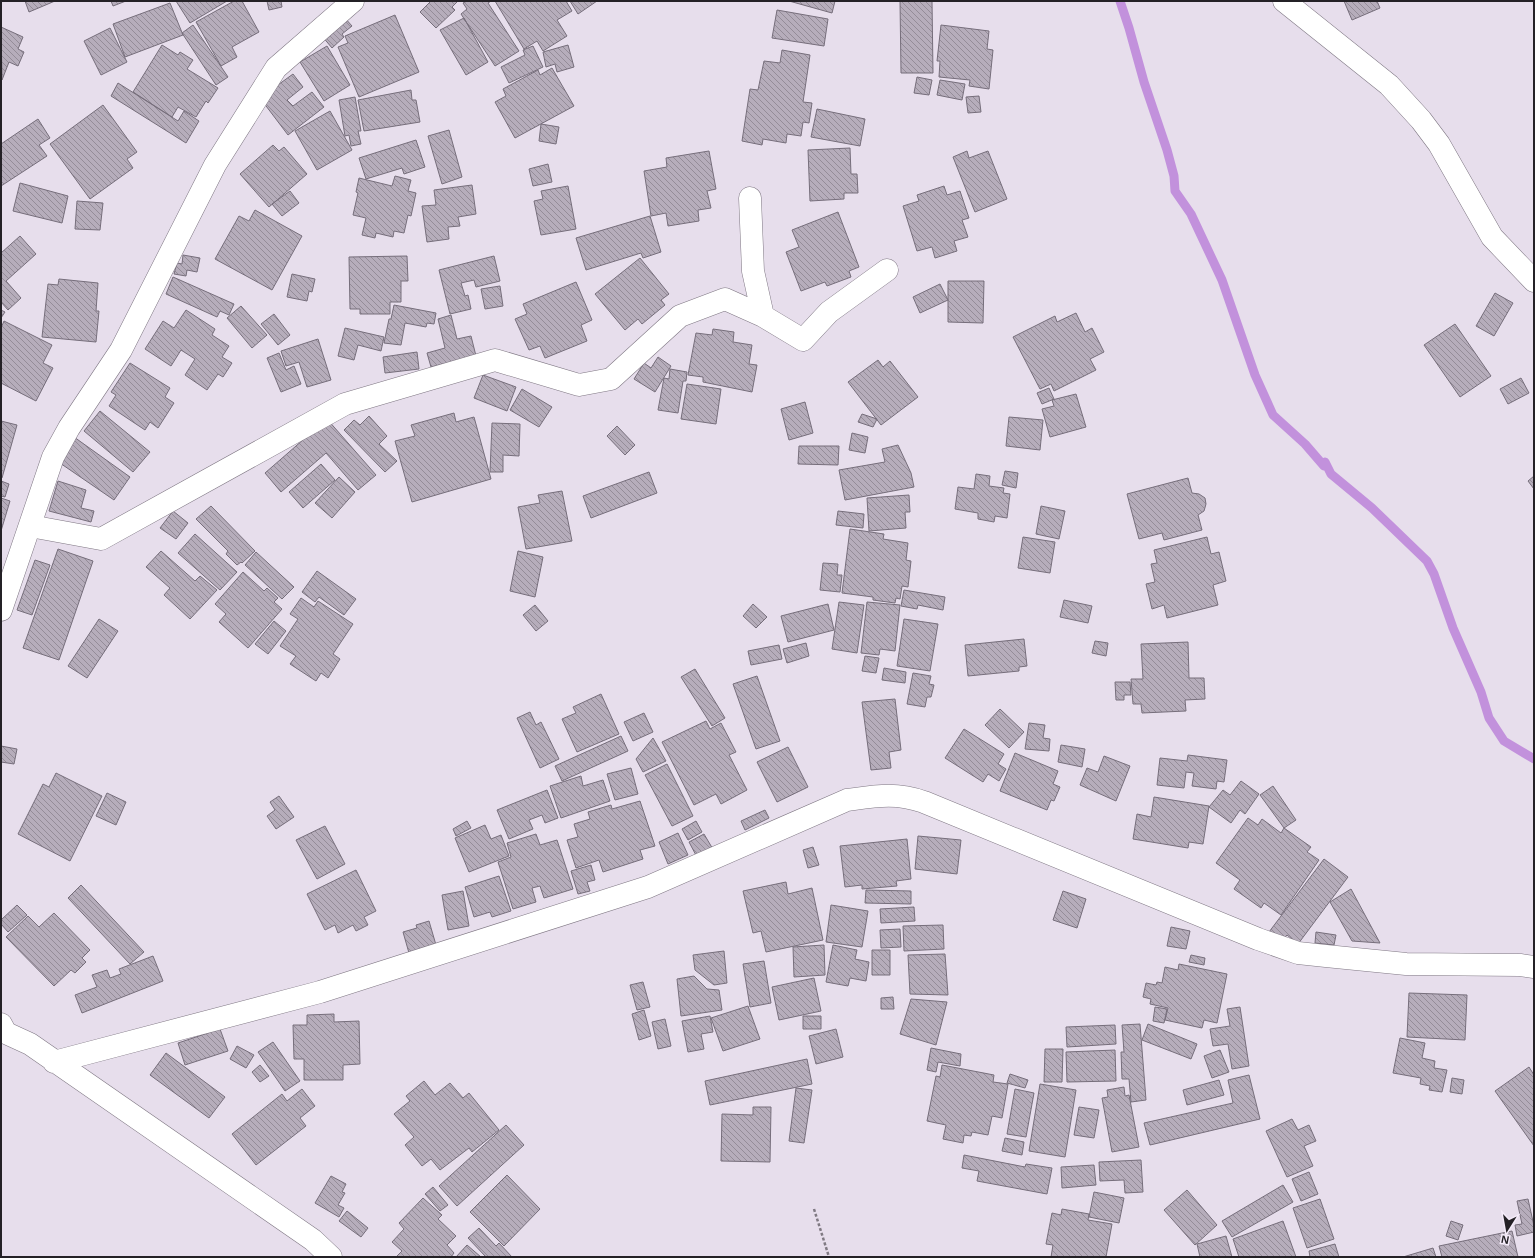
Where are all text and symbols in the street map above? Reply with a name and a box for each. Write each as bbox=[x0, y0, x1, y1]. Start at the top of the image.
north arrow bbox=[1487, 1210, 1527, 1250]
text: N bbox=[1500, 1233, 1510, 1246]

